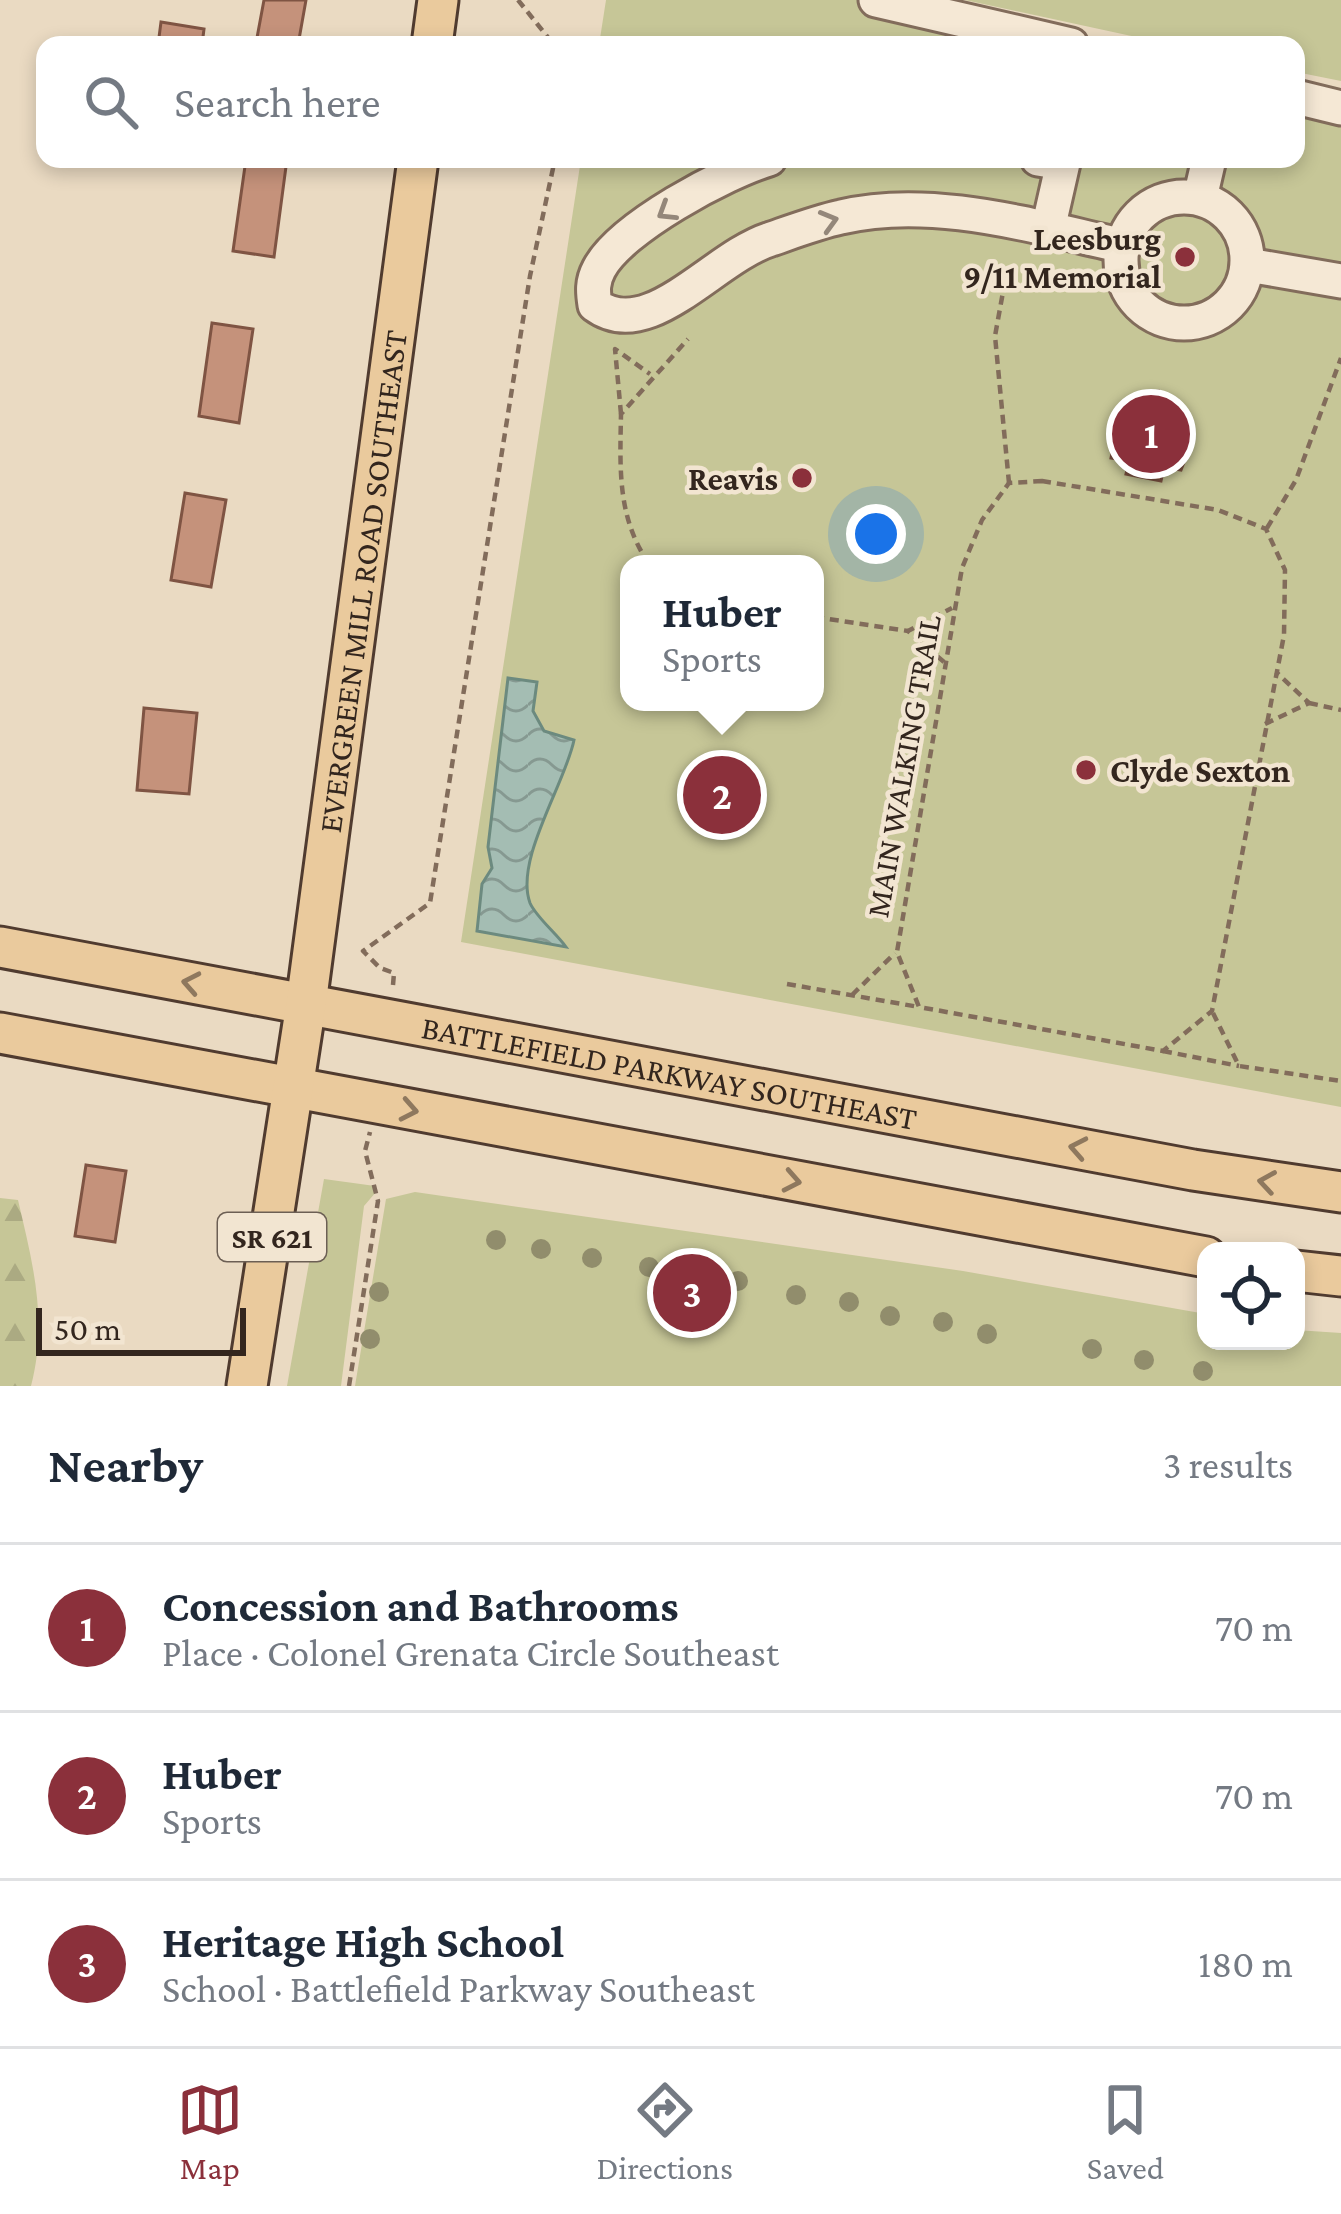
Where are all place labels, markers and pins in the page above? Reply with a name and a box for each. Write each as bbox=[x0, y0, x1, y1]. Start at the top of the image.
place label: Leesburg 9/11 Memorial bbox=[963, 220, 1161, 295]
marker: Leesburg 9/11 Memorial bbox=[1172, 244, 1198, 270]
pin: 1 bbox=[1112, 389, 1190, 479]
place label: Reavis bbox=[688, 460, 778, 497]
marker: Reavis bbox=[789, 465, 815, 491]
pin: 2 bbox=[683, 750, 761, 840]
place label: Clyde Sexton bbox=[1110, 752, 1290, 789]
marker: Clyde Sexton bbox=[1073, 757, 1099, 783]
pin: 3 bbox=[653, 1248, 731, 1338]

